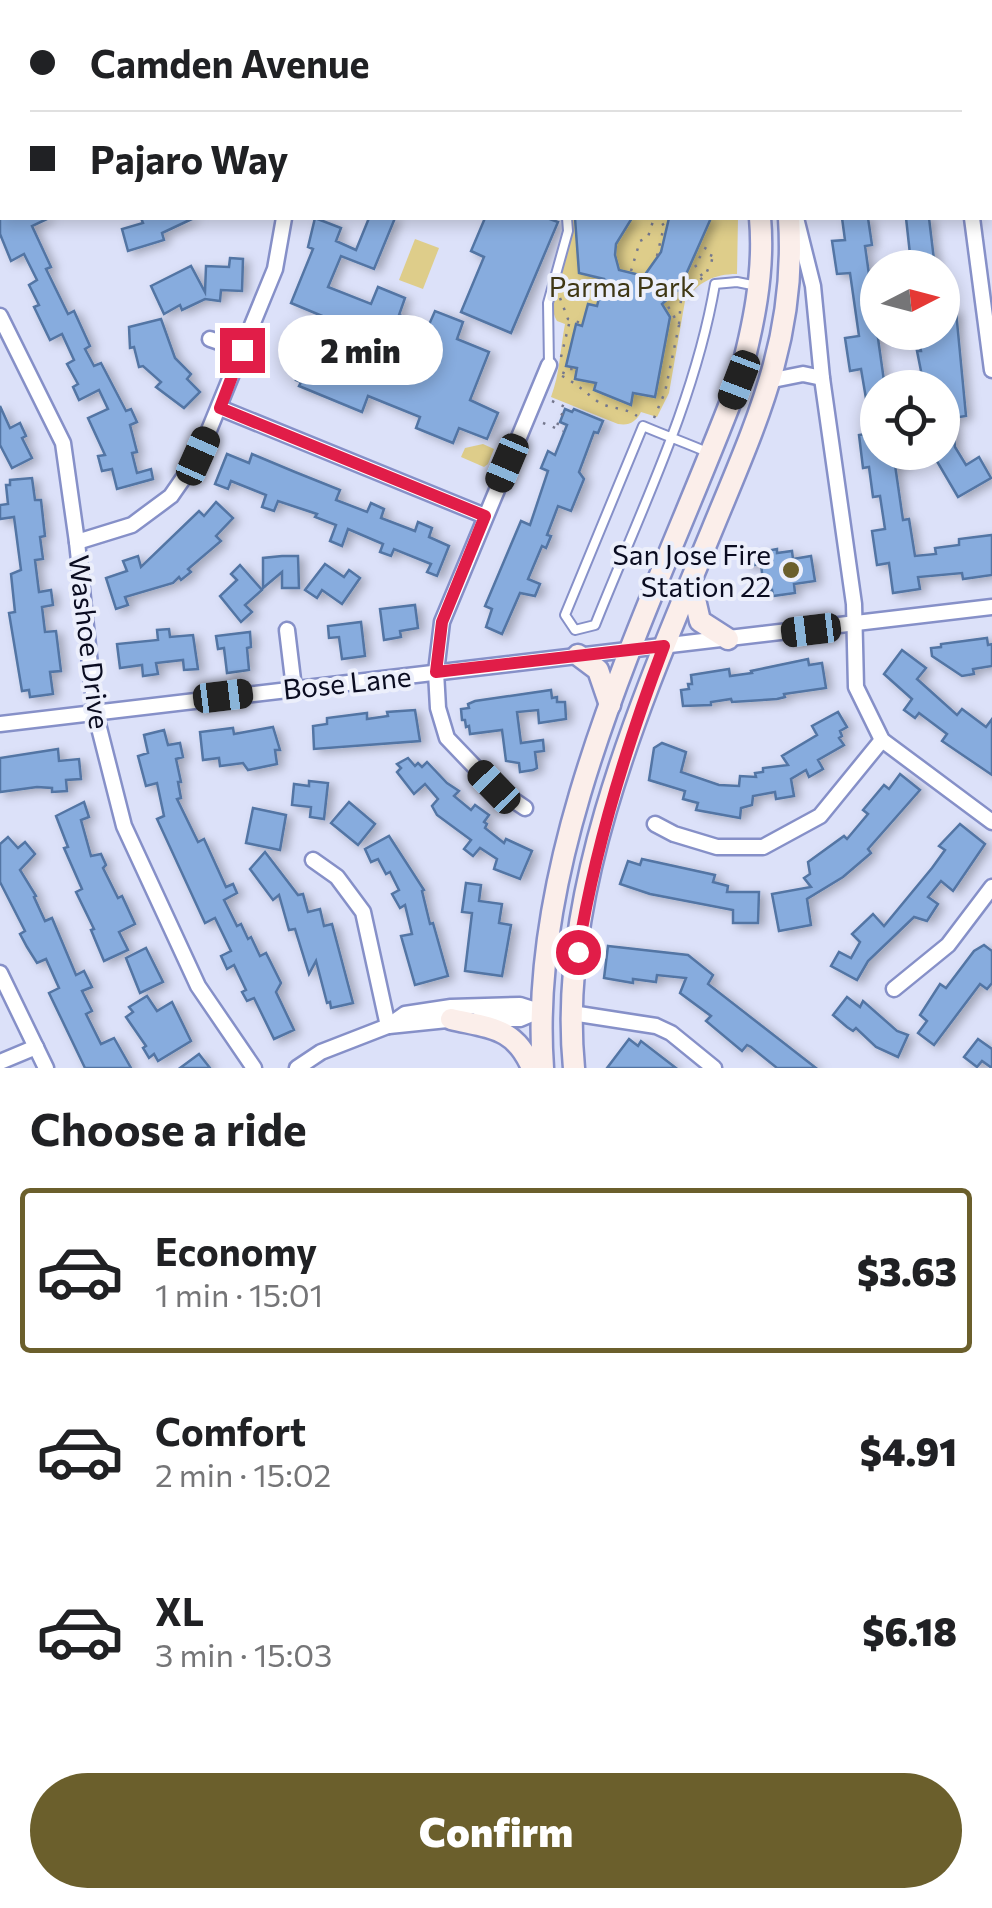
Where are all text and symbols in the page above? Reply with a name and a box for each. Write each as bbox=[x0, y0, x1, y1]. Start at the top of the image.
text: Camden Avenue bbox=[90, 39, 370, 86]
text: Pajaro Way bbox=[90, 135, 288, 182]
north arrow bbox=[860, 250, 960, 350]
map controls bbox=[860, 250, 960, 470]
park label: Parma Park bbox=[549, 269, 695, 303]
callout: 2 min bbox=[277, 315, 442, 385]
route end bbox=[220, 328, 265, 373]
text: 2 min bbox=[320, 330, 401, 370]
car bbox=[714, 347, 764, 413]
button: locate bbox=[860, 370, 960, 470]
car bbox=[172, 422, 224, 490]
car bbox=[481, 430, 533, 496]
place label: San Jose Fire Station 22 bbox=[612, 537, 771, 603]
street label: Washoe Drive bbox=[62, 553, 118, 731]
marker: San Jose Fire Station 22 bbox=[780, 559, 802, 581]
car bbox=[779, 611, 843, 649]
street label: Bose Lane bbox=[281, 658, 413, 706]
car bbox=[191, 677, 255, 715]
car bbox=[462, 755, 526, 819]
route start bbox=[556, 930, 601, 975]
text: Choose a ride bbox=[30, 1100, 307, 1155]
icon: car bbox=[35, 1226, 125, 1316]
text: Economy bbox=[155, 1227, 317, 1274]
text: $3.63 bbox=[857, 1247, 957, 1294]
text: 1 min · 15:01 bbox=[155, 1274, 323, 1314]
icon: car bbox=[35, 1406, 125, 1496]
text: Comfort bbox=[155, 1407, 306, 1454]
text: $4.91 bbox=[860, 1427, 957, 1474]
text: 2 min · 15:02 bbox=[155, 1454, 331, 1494]
icon: car bbox=[35, 1586, 125, 1676]
text: XL bbox=[155, 1587, 204, 1634]
text: $6.18 bbox=[862, 1607, 957, 1654]
text: 3 min · 15:03 bbox=[155, 1634, 332, 1674]
button: Confirm bbox=[30, 1773, 962, 1888]

